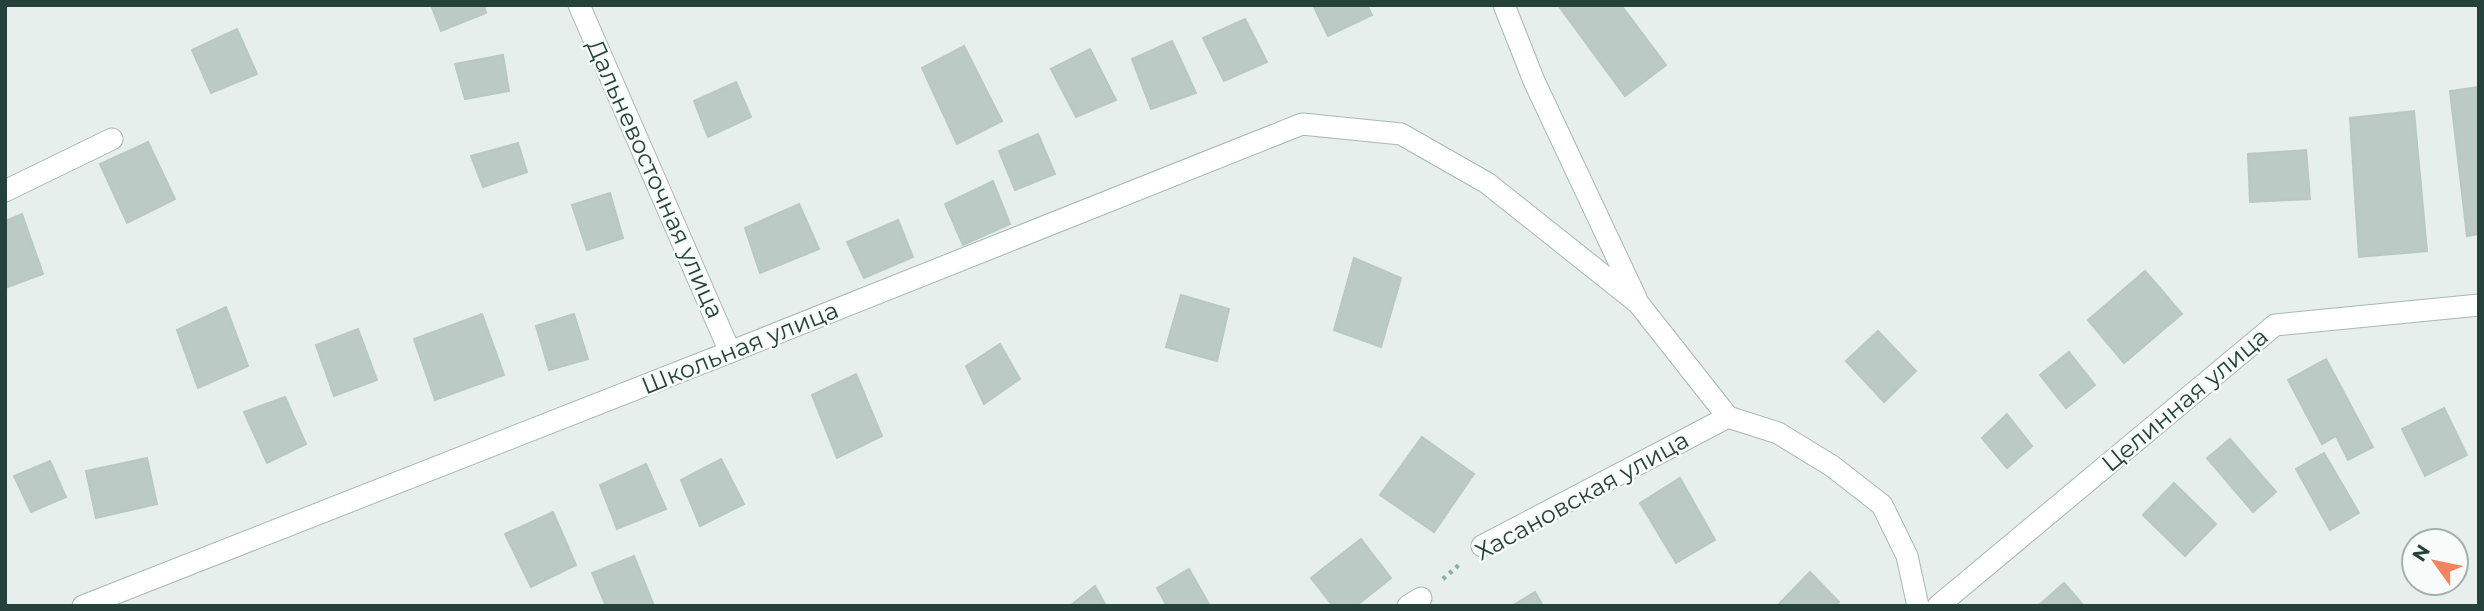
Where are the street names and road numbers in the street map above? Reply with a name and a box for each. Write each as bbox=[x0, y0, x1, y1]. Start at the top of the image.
street label: Дальневосточная улица bbox=[581, 35, 730, 323]
street label: Школьная улица bbox=[637, 295, 842, 400]
street label: Целинная улица bbox=[2096, 322, 2274, 478]
street label: Хасановская улица bbox=[1470, 425, 1694, 566]

